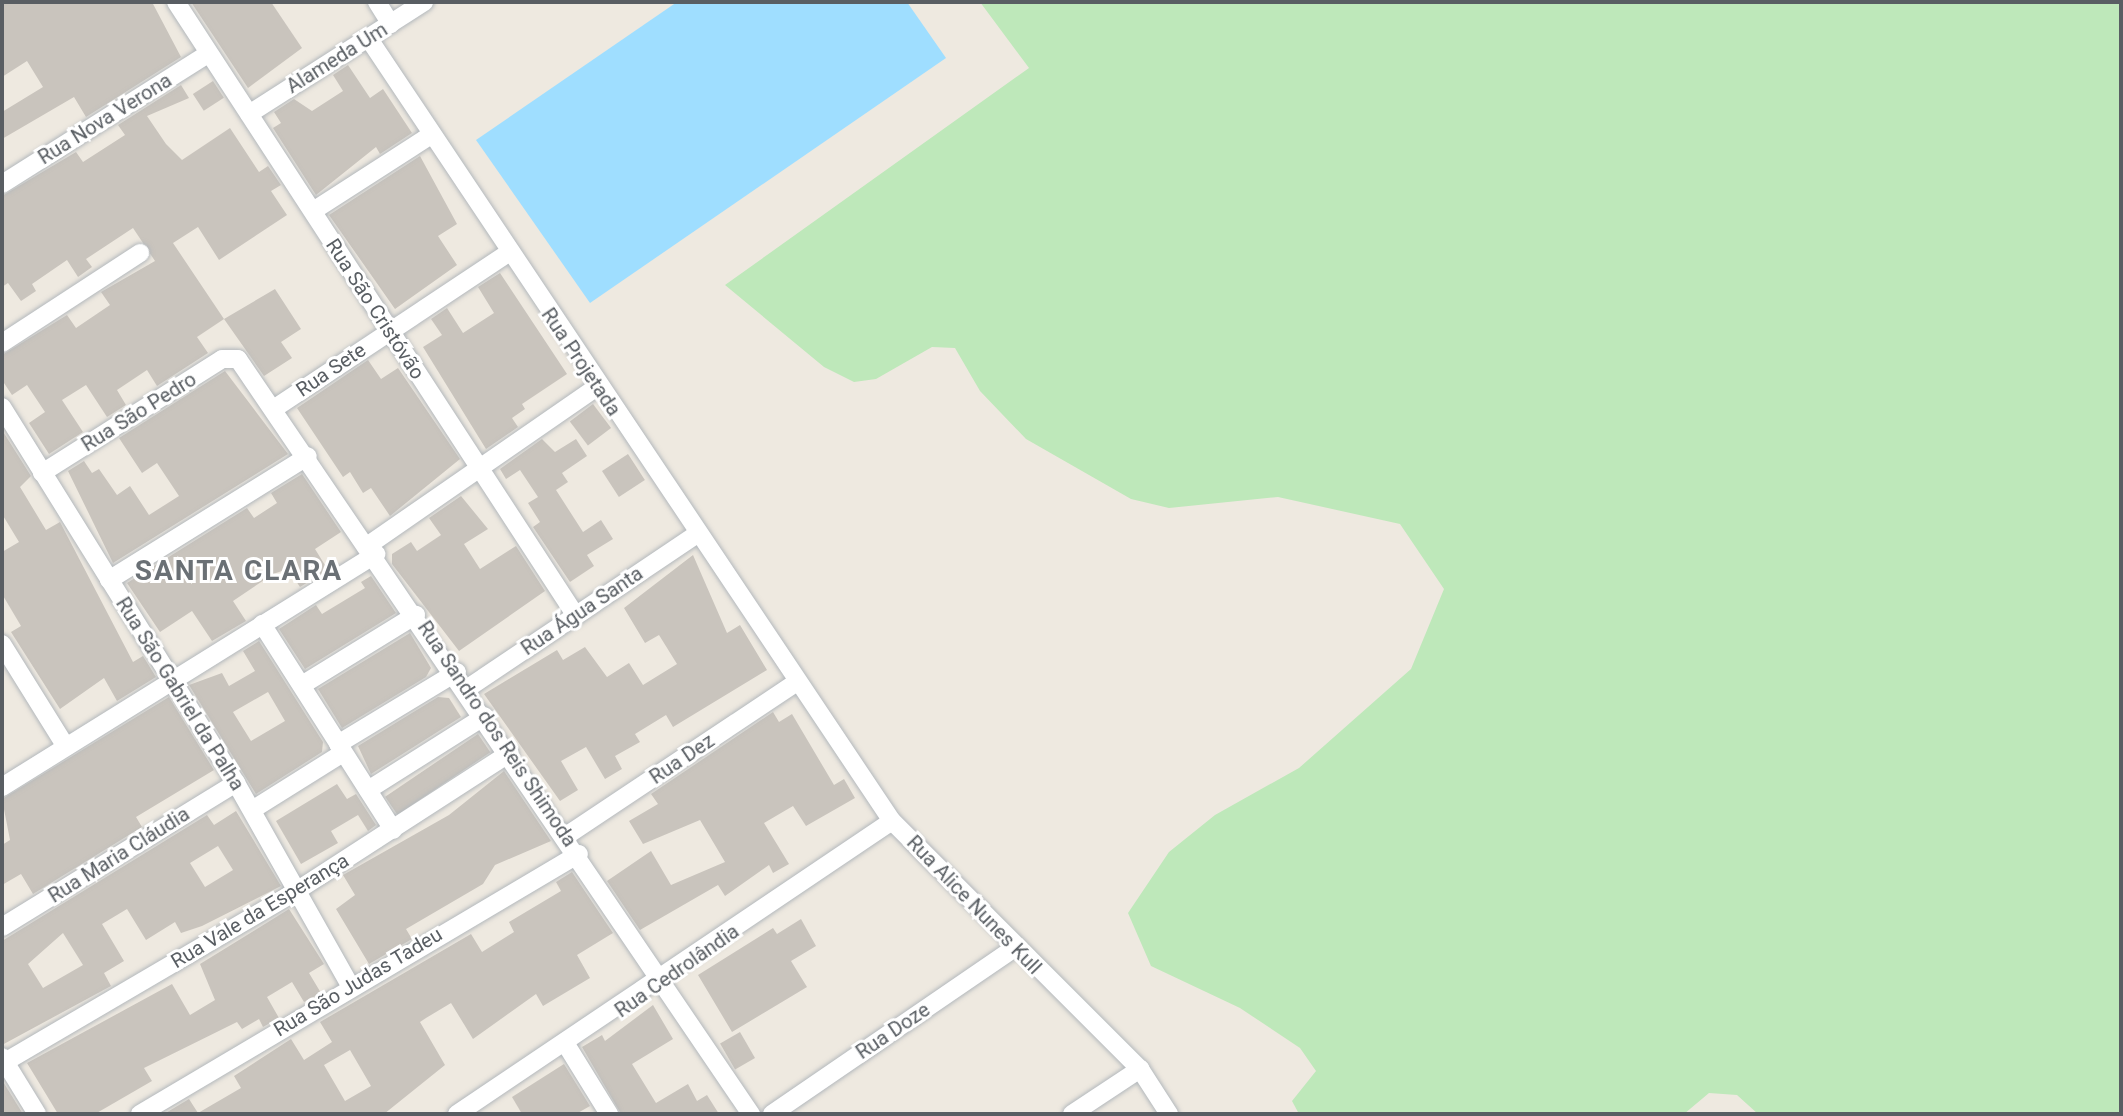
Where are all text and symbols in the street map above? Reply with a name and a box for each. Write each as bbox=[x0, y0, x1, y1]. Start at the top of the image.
street label: Alameda Um bbox=[282, 17, 392, 99]
street label: Rua Nova Verona bbox=[34, 68, 176, 170]
street label: Rua São Cristóvão bbox=[321, 234, 429, 384]
street label: Rua Projetada bbox=[536, 304, 626, 420]
street label: Rua Sete bbox=[292, 338, 370, 402]
street label: Rua São Pedro bbox=[77, 367, 201, 457]
district label: SANTA CLARA bbox=[135, 554, 343, 588]
street label: Rua Água Santa bbox=[517, 561, 647, 661]
street label: Rua São Gabriel da Palha bbox=[111, 593, 249, 795]
street label: Rua Sandro dos Reis Shimoda bbox=[412, 617, 582, 851]
street label: Rua Dez bbox=[645, 729, 719, 789]
street label: Rua Maria Cláudia bbox=[44, 802, 194, 908]
street label: Rua Alice Nunes Kull bbox=[902, 831, 1046, 979]
street label: Rua Vale da Esperança bbox=[167, 848, 353, 974]
street label: Rua Cedrolândia bbox=[610, 919, 744, 1023]
street label: Rua São Judas Tadeu bbox=[269, 922, 447, 1042]
street label: Rua Doze bbox=[851, 998, 935, 1064]

